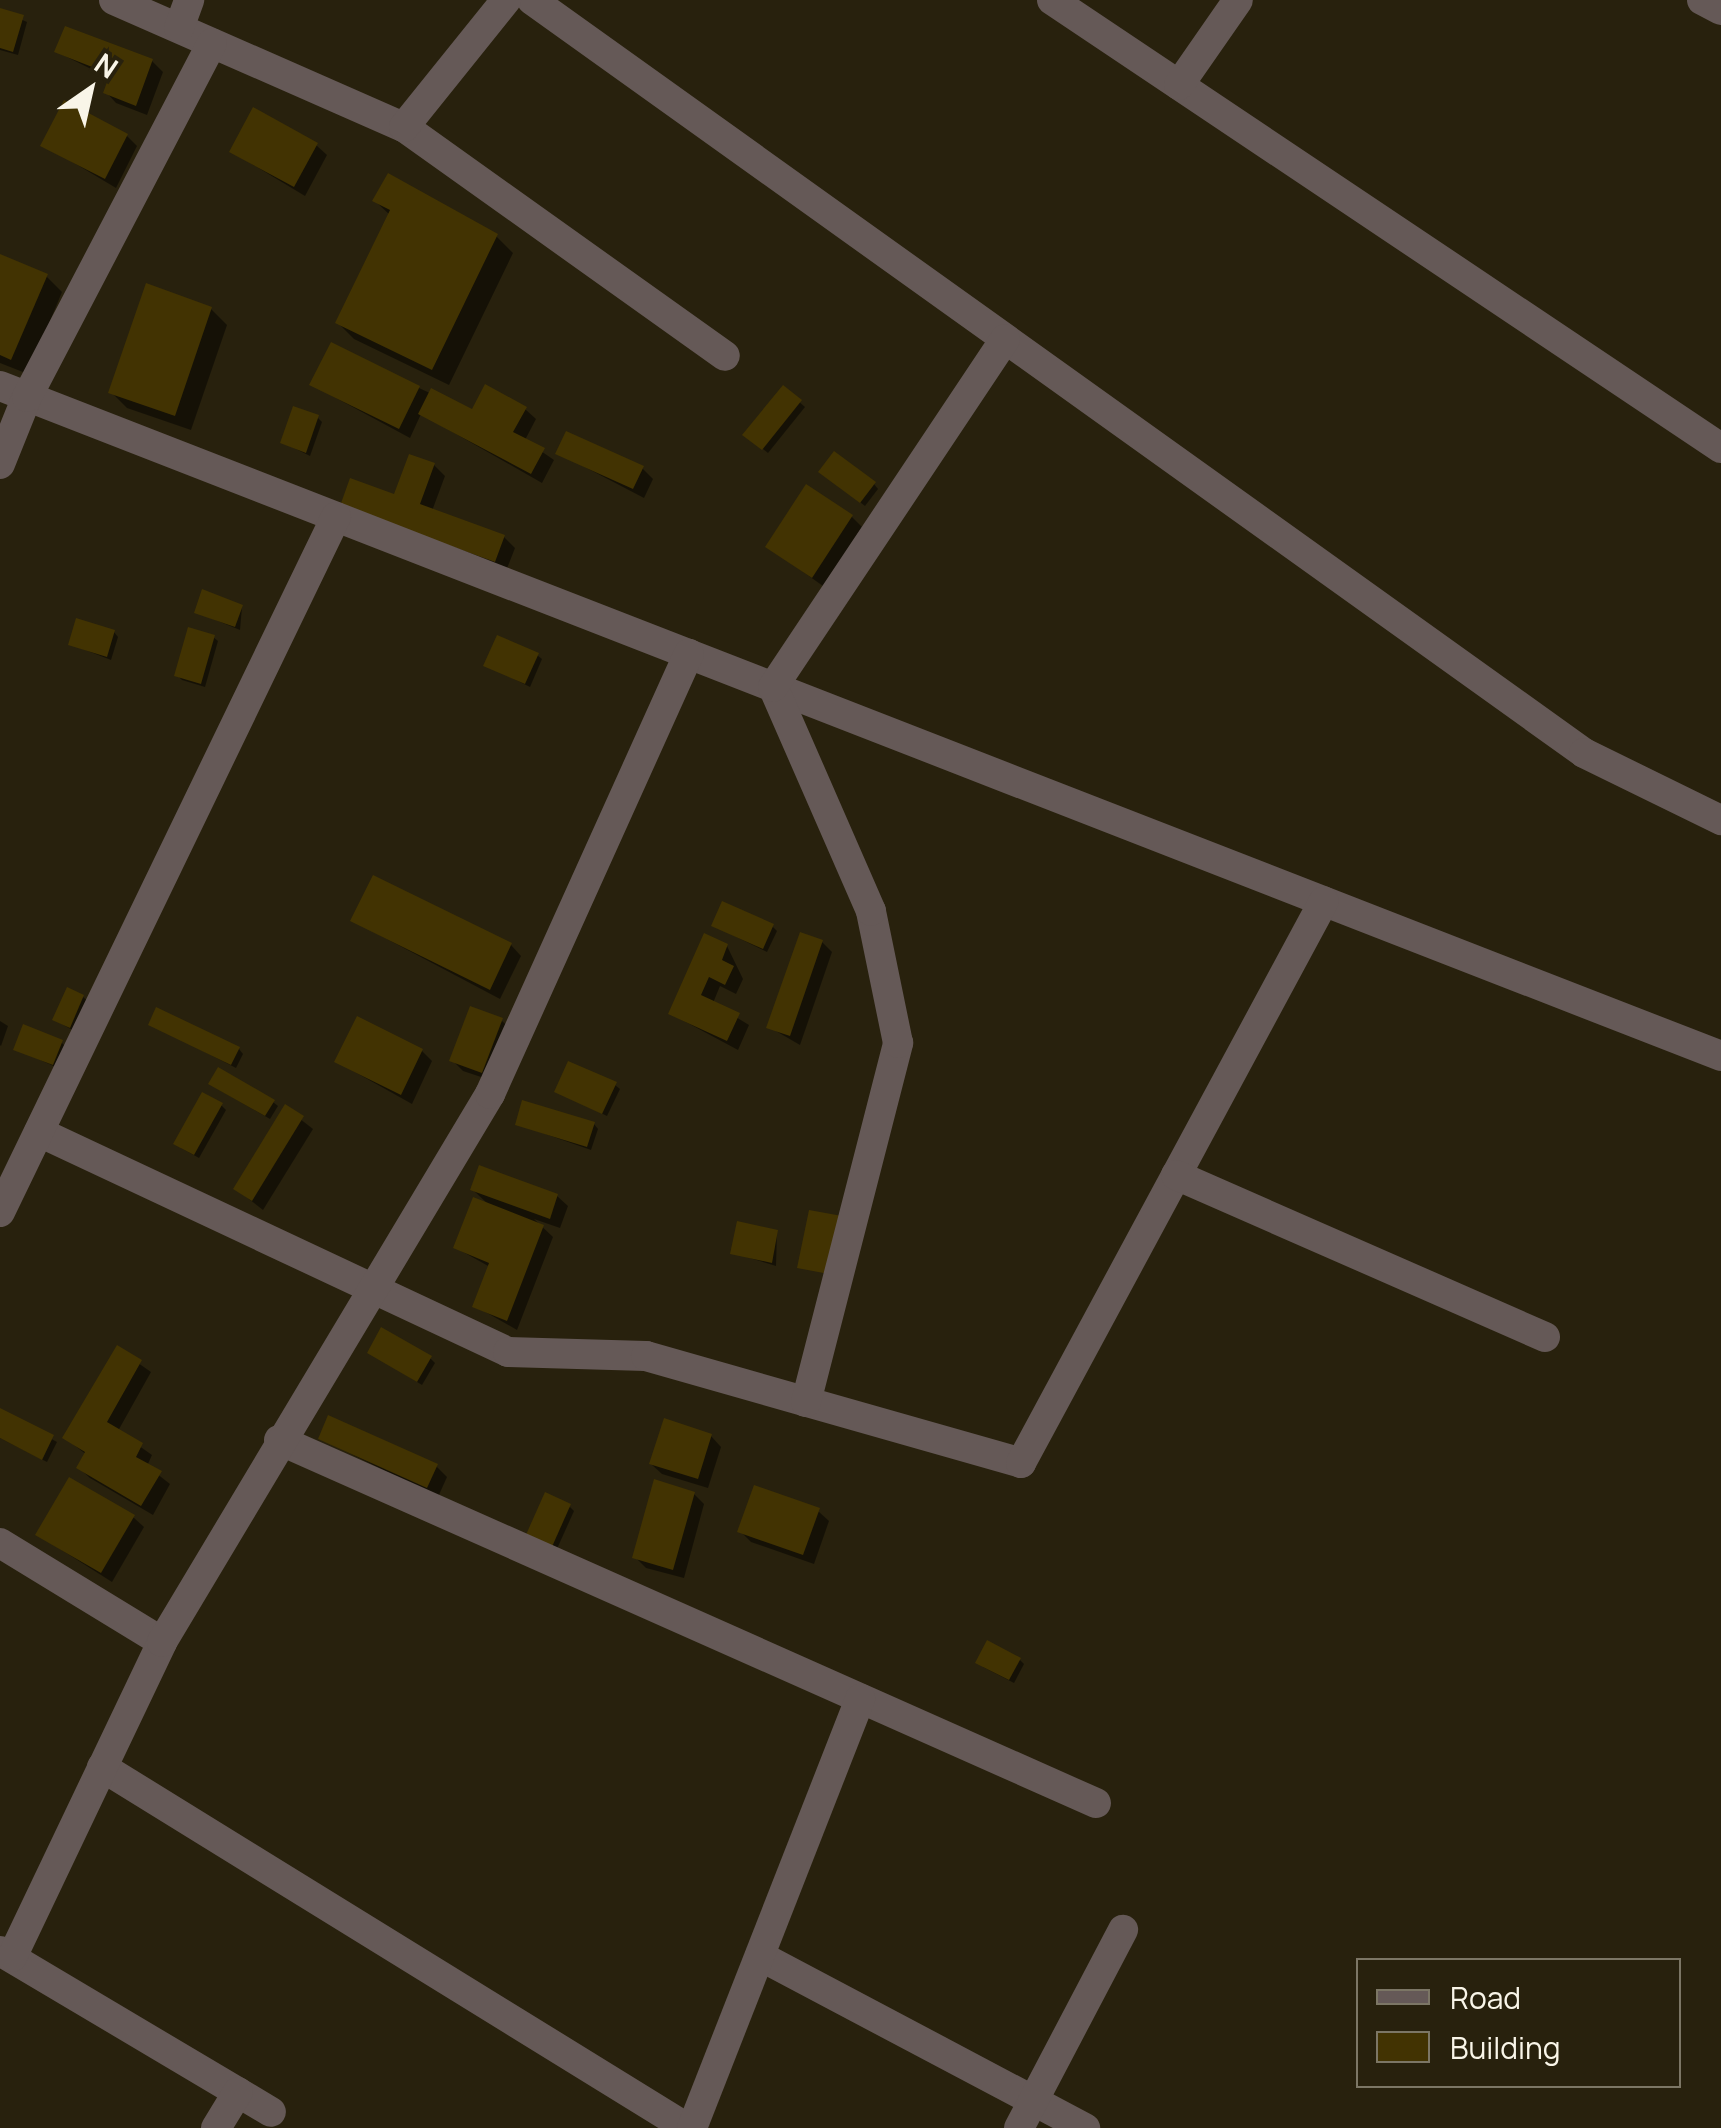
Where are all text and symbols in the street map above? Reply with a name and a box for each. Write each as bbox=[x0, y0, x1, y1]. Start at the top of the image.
north arrow bbox=[40, 40, 140, 140]
text: N bbox=[88, 44, 126, 86]
legend bbox=[1356, 1958, 1681, 2088]
text: Road bbox=[1450, 1977, 1521, 2018]
text: Building bbox=[1450, 2027, 1561, 2068]

